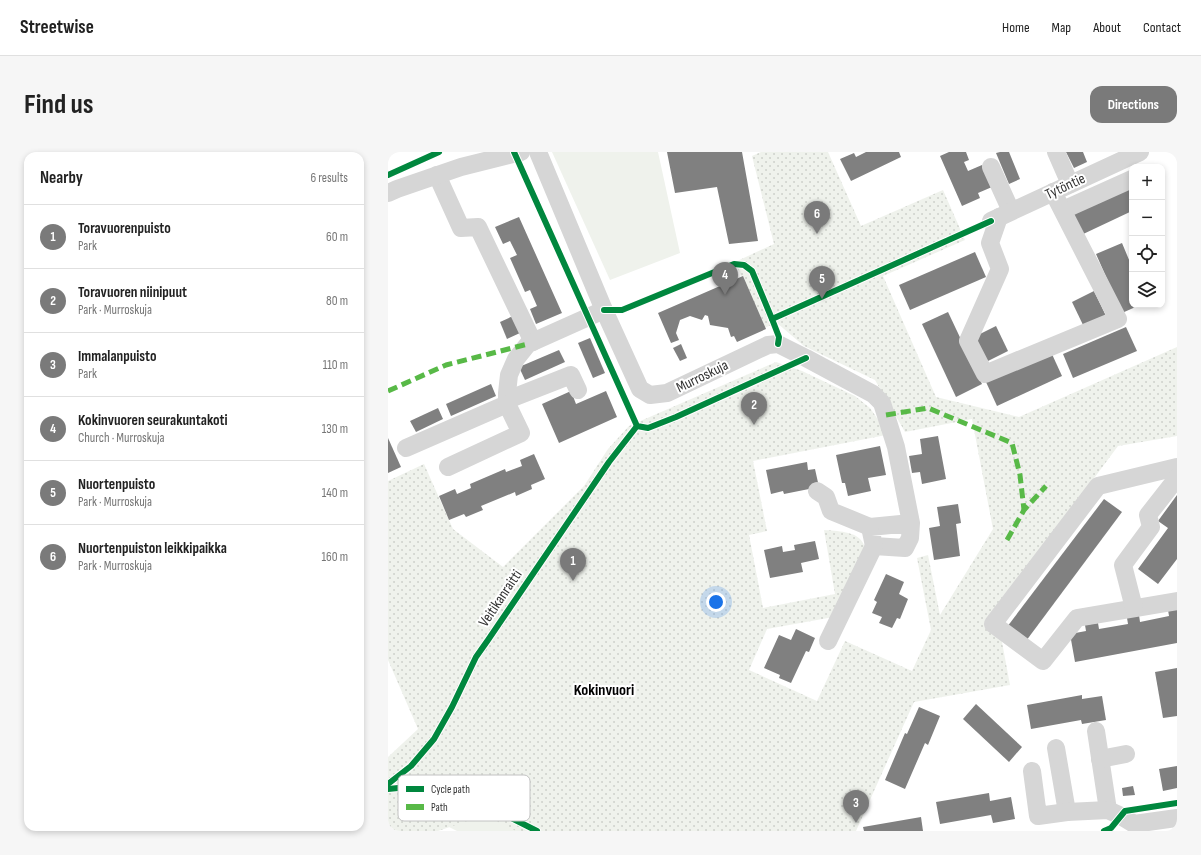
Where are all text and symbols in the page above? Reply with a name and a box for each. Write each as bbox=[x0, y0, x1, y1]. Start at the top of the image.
text: Streetwise bbox=[20, 16, 94, 39]
text: Home bbox=[1002, 19, 1030, 36]
text: Map bbox=[1052, 19, 1071, 36]
text: About bbox=[1093, 19, 1121, 36]
text: Contact bbox=[1143, 19, 1181, 36]
button: Directions bbox=[1090, 86, 1177, 123]
text: Find us bbox=[24, 88, 93, 121]
map controls bbox=[1129, 164, 1165, 308]
button: + bbox=[1129, 164, 1165, 200]
text: Nearby bbox=[40, 168, 83, 188]
street label: Tytöntie bbox=[1042, 169, 1088, 204]
text: 6 results bbox=[310, 170, 348, 186]
button: − bbox=[1129, 200, 1165, 236]
pin: 6 bbox=[804, 201, 830, 234]
text: Toravuorenpuisto bbox=[78, 219, 171, 238]
text: 1 bbox=[50, 229, 56, 245]
text: 60 m bbox=[326, 229, 348, 245]
button: locate bbox=[1129, 236, 1165, 272]
text: Park bbox=[78, 238, 97, 254]
pin: 4 bbox=[712, 262, 738, 295]
pin: 5 bbox=[809, 266, 835, 299]
button: layers bbox=[1129, 272, 1165, 308]
text: Toravuoren niinipuut bbox=[78, 283, 187, 302]
text: 2 bbox=[50, 293, 56, 309]
text: 80 m bbox=[326, 293, 348, 309]
text: Park · Murroskuja bbox=[78, 302, 152, 318]
text: Immalanpuisto bbox=[78, 347, 156, 366]
street label: Murroskuja bbox=[673, 356, 732, 397]
text: 3 bbox=[50, 357, 56, 373]
text: 110 m bbox=[323, 357, 348, 373]
text: Park bbox=[78, 366, 97, 382]
pin: 2 bbox=[741, 392, 767, 425]
text: Kokinvuoren seurakuntakoti bbox=[78, 411, 227, 430]
text: 4 bbox=[50, 421, 56, 437]
text: 130 m bbox=[322, 421, 348, 437]
text: Church · Murroskuja bbox=[78, 430, 165, 446]
text: Nuortenpuisto bbox=[78, 475, 155, 494]
text: 5 bbox=[50, 485, 56, 501]
text: 140 m bbox=[322, 485, 348, 501]
text: Park · Murroskuja bbox=[78, 494, 152, 510]
text: Nuortenpuiston leikkipaikka bbox=[78, 539, 227, 558]
pin: 1 bbox=[560, 548, 586, 581]
text: 6 bbox=[50, 549, 56, 565]
text: 160 m bbox=[322, 549, 348, 565]
text: Park · Murroskuja bbox=[78, 558, 152, 574]
street label: Veitikanraitti bbox=[474, 566, 527, 631]
your location bbox=[706, 592, 726, 612]
district label: Kokinvuori bbox=[574, 681, 634, 700]
legend bbox=[398, 775, 530, 821]
text: Cycle path bbox=[431, 783, 470, 796]
pin: 3 bbox=[843, 790, 869, 823]
text: Path bbox=[431, 801, 448, 814]

